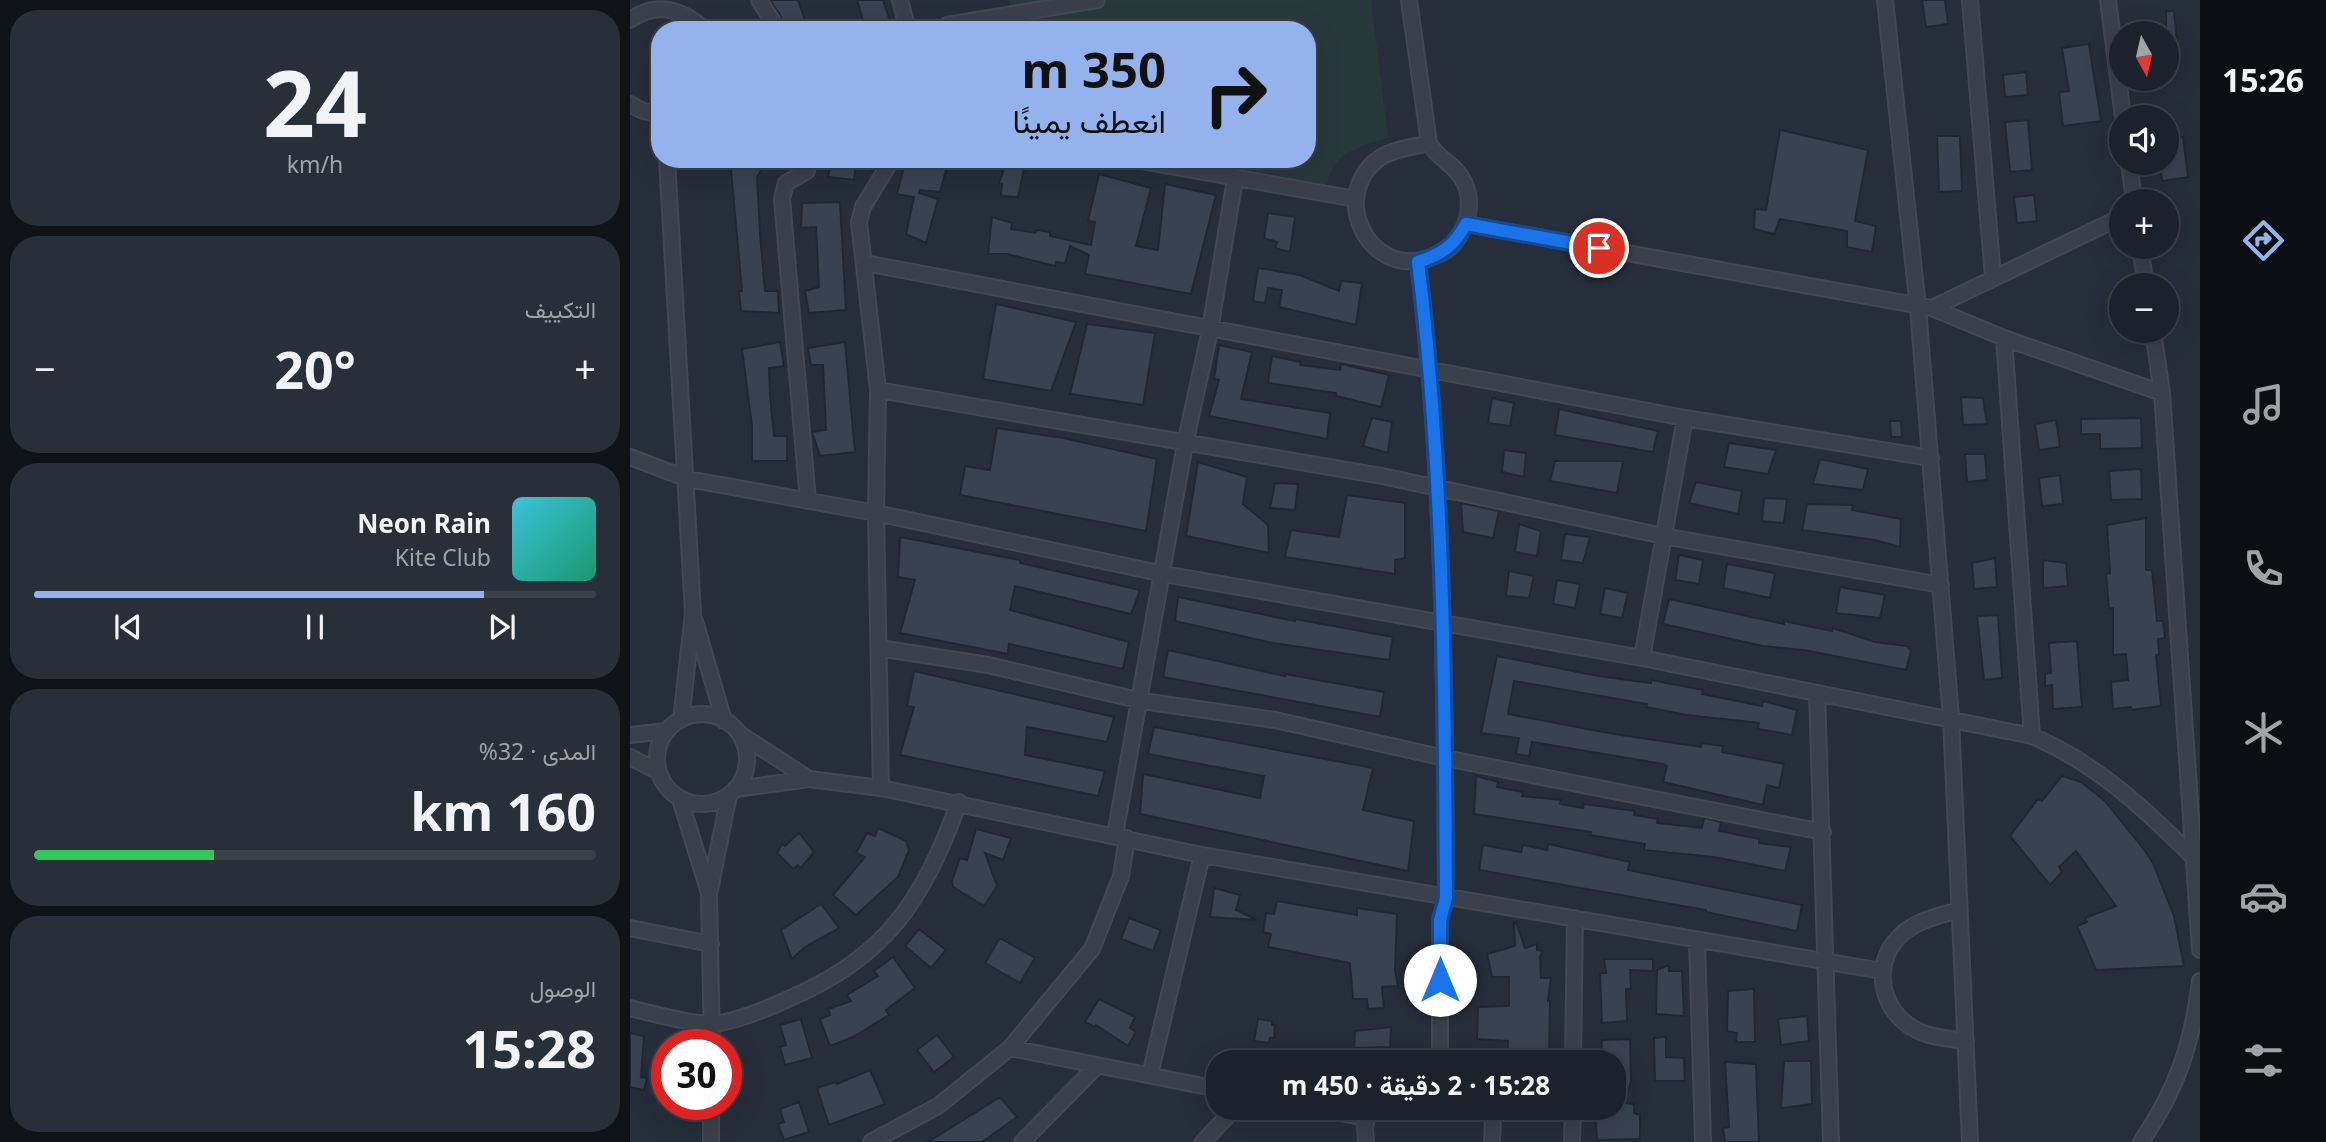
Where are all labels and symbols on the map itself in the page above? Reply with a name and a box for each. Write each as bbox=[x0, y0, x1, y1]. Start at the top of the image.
north arrow bbox=[2109, 21, 2179, 91]
pin bbox=[1569, 218, 1629, 278]
position arrow bbox=[1403, 943, 1477, 1017]
speed limit sign: 30 bbox=[651, 1029, 742, 1120]

